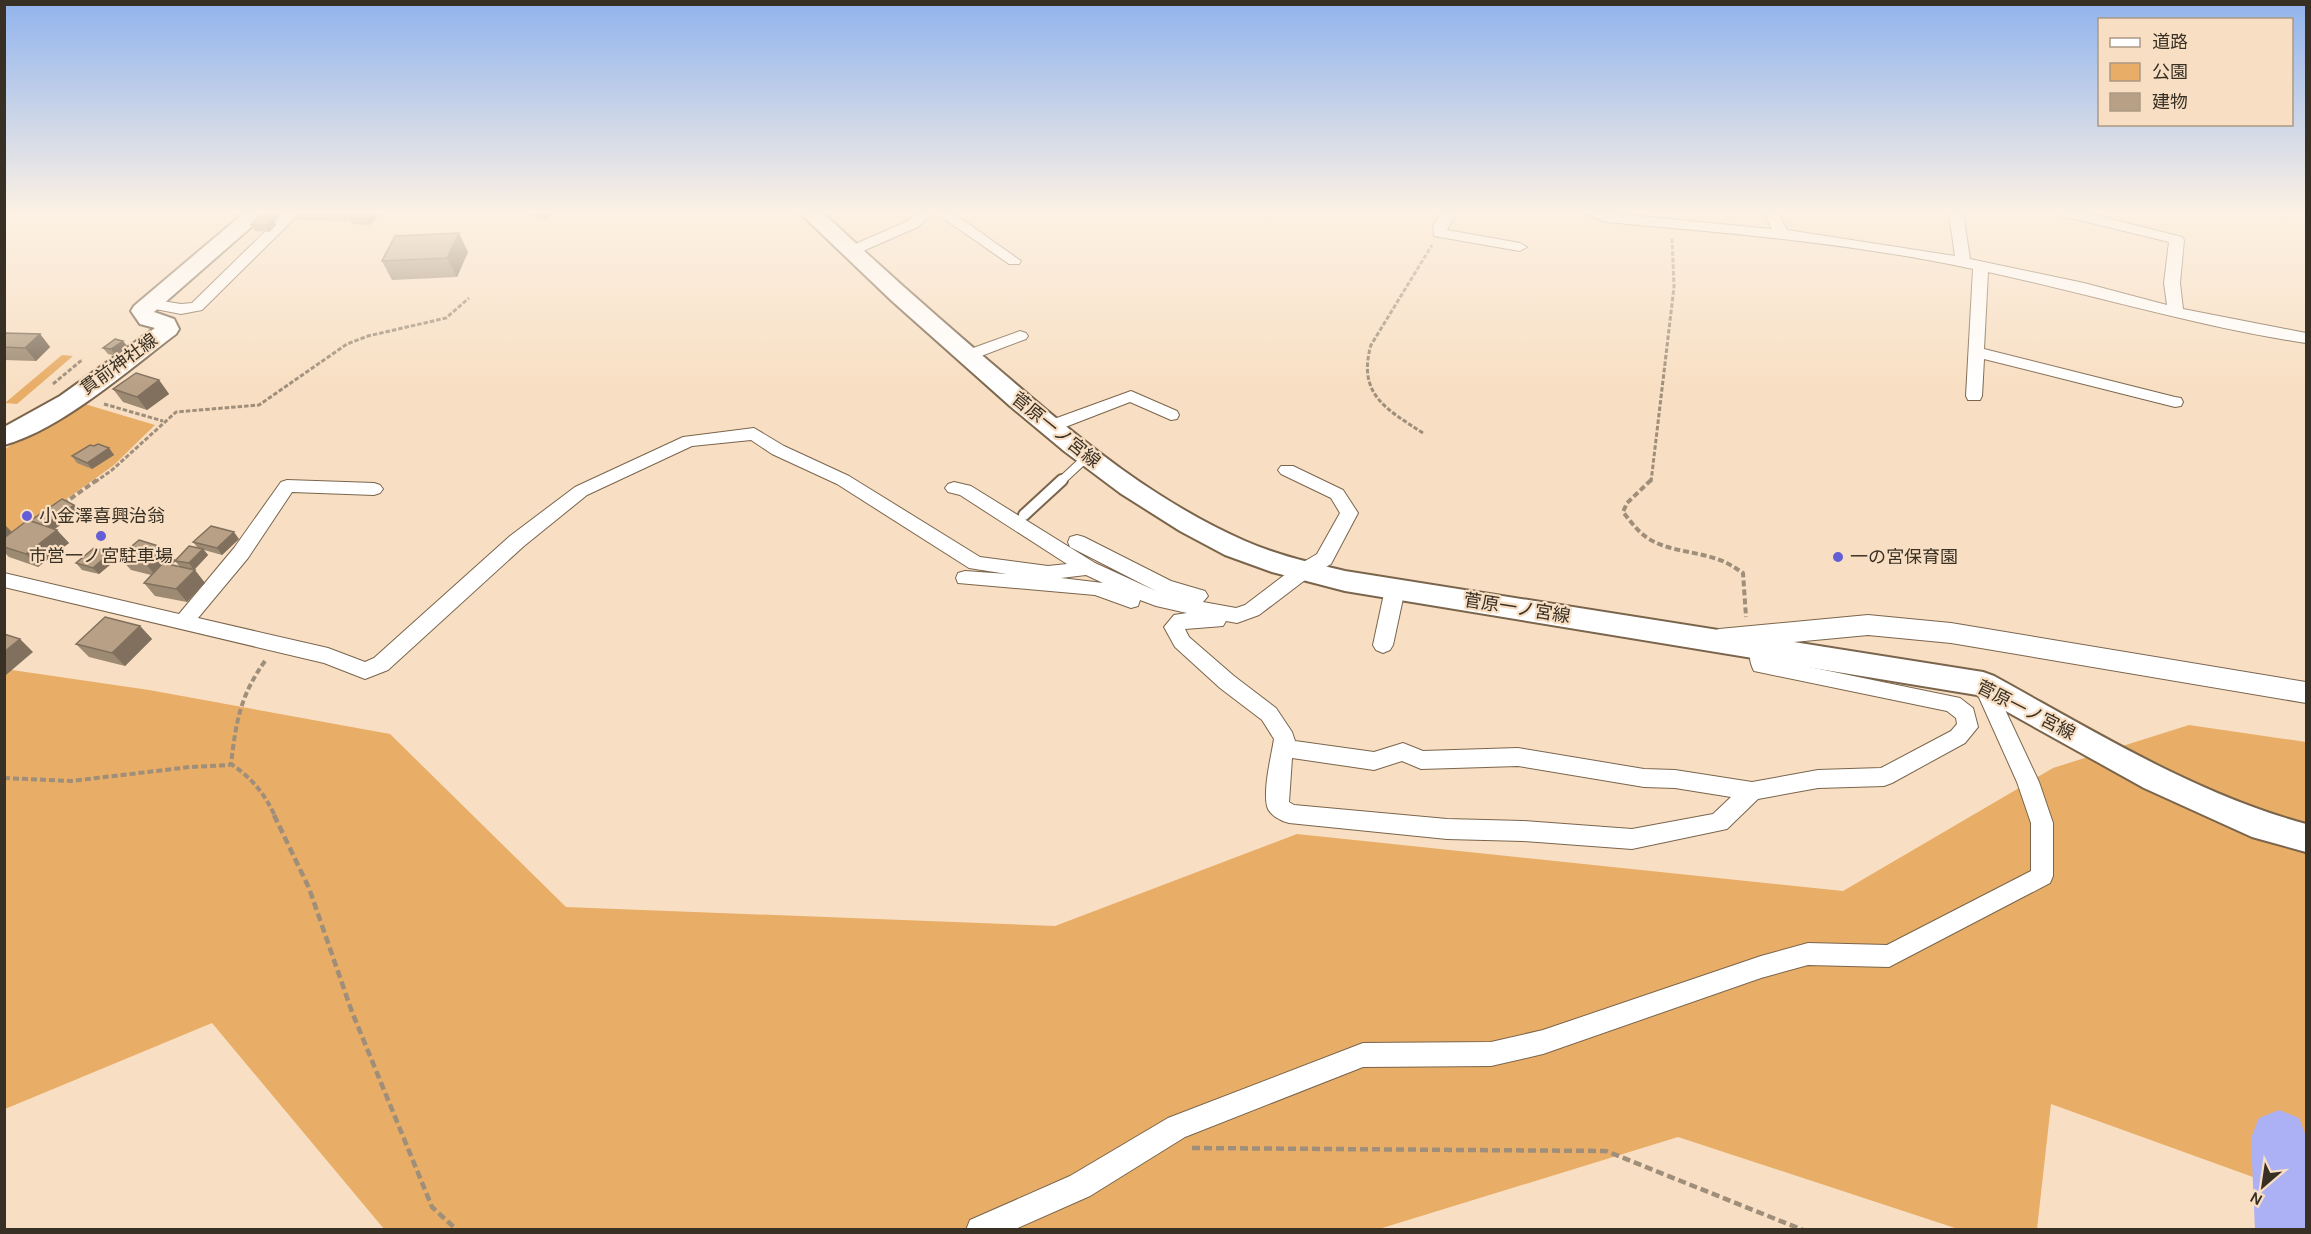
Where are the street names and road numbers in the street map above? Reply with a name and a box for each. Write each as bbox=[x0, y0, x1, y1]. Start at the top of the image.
street label: 貫前神社線 bbox=[76, 329, 162, 399]
street label: 菅原一ノ宮線 bbox=[1007, 387, 1105, 473]
street label: 菅原一ノ宮線 bbox=[1462, 589, 1572, 627]
street label: 菅原一ノ宮線 bbox=[1973, 676, 2079, 744]

